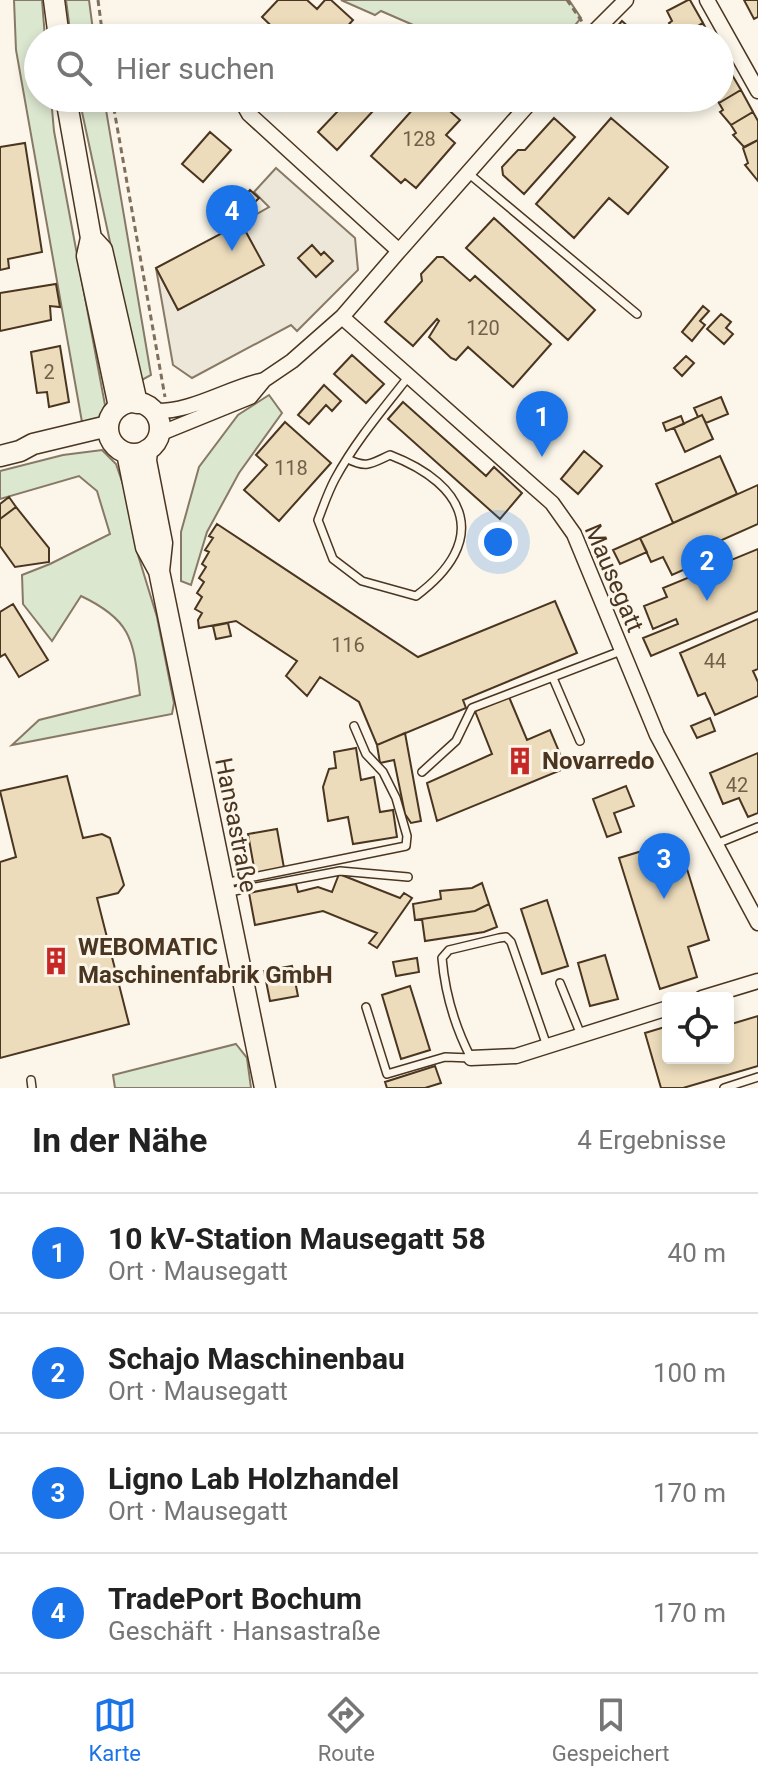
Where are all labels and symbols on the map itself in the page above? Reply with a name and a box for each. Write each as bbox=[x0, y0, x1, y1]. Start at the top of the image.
house number: 128 bbox=[402, 127, 436, 151]
pin: 4 bbox=[206, 185, 258, 251]
house number: 120 bbox=[466, 316, 500, 340]
house number: 2 bbox=[43, 360, 55, 384]
pin: 1 bbox=[516, 391, 568, 457]
house number: 118 bbox=[274, 456, 308, 480]
street label: Mausegatt bbox=[579, 520, 649, 636]
your location bbox=[478, 522, 518, 562]
pin: 2 bbox=[681, 535, 733, 601]
house number: 116 bbox=[331, 633, 365, 657]
house number: 44 bbox=[704, 649, 726, 673]
building icon: Novarredo bbox=[505, 746, 535, 776]
place label: Novarredo bbox=[542, 747, 655, 775]
street label: Hansastraße bbox=[209, 755, 263, 895]
house number: 42 bbox=[726, 773, 748, 797]
pin: 3 bbox=[638, 833, 690, 899]
place label: WEBOMATIC Maschinenfabrik GmbH bbox=[78, 933, 333, 989]
building icon: WEBOMATIC Maschinenfabrik GmbH bbox=[41, 946, 71, 976]

